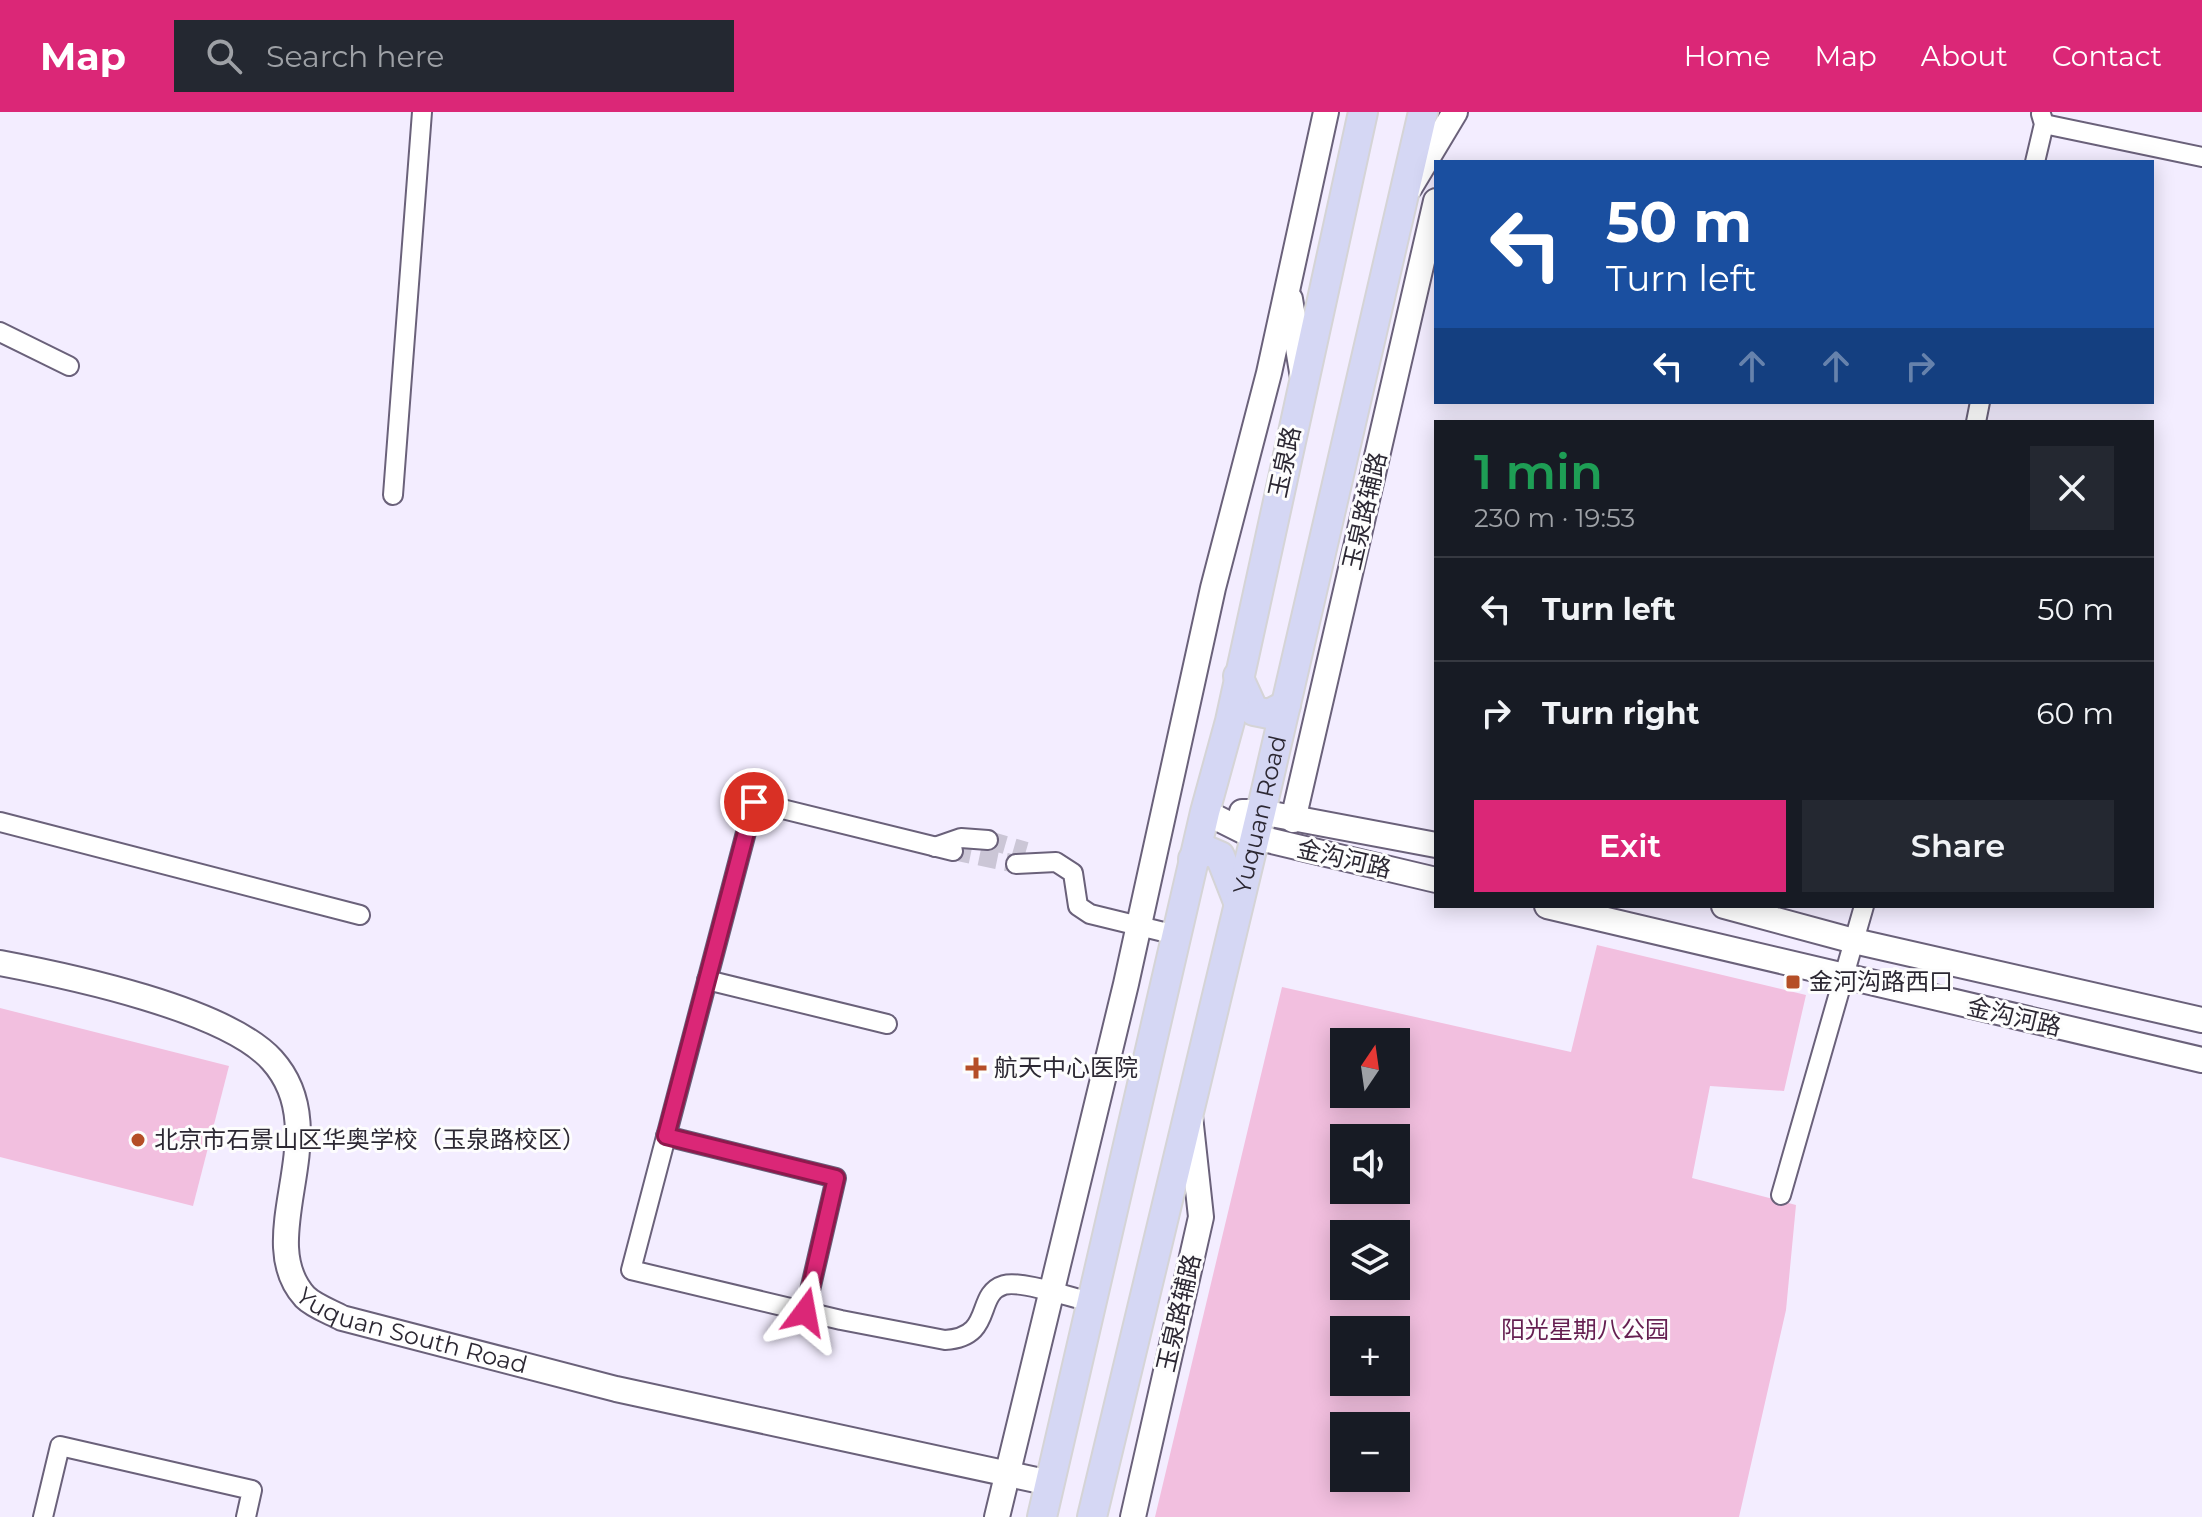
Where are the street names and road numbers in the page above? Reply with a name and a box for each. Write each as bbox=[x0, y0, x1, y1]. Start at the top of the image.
street label: 玉泉路 bbox=[1263, 424, 1306, 500]
street label: 玉泉路辅路 bbox=[1337, 449, 1392, 573]
street label: Yuquan Road bbox=[1227, 732, 1292, 897]
street label: 金沟河路 bbox=[1294, 834, 1394, 883]
street label: 金沟河路 bbox=[1964, 992, 2064, 1041]
street label: 玉泉路辅路 bbox=[1151, 1251, 1206, 1375]
street label: Yuquan South Road bbox=[290, 1281, 531, 1379]

